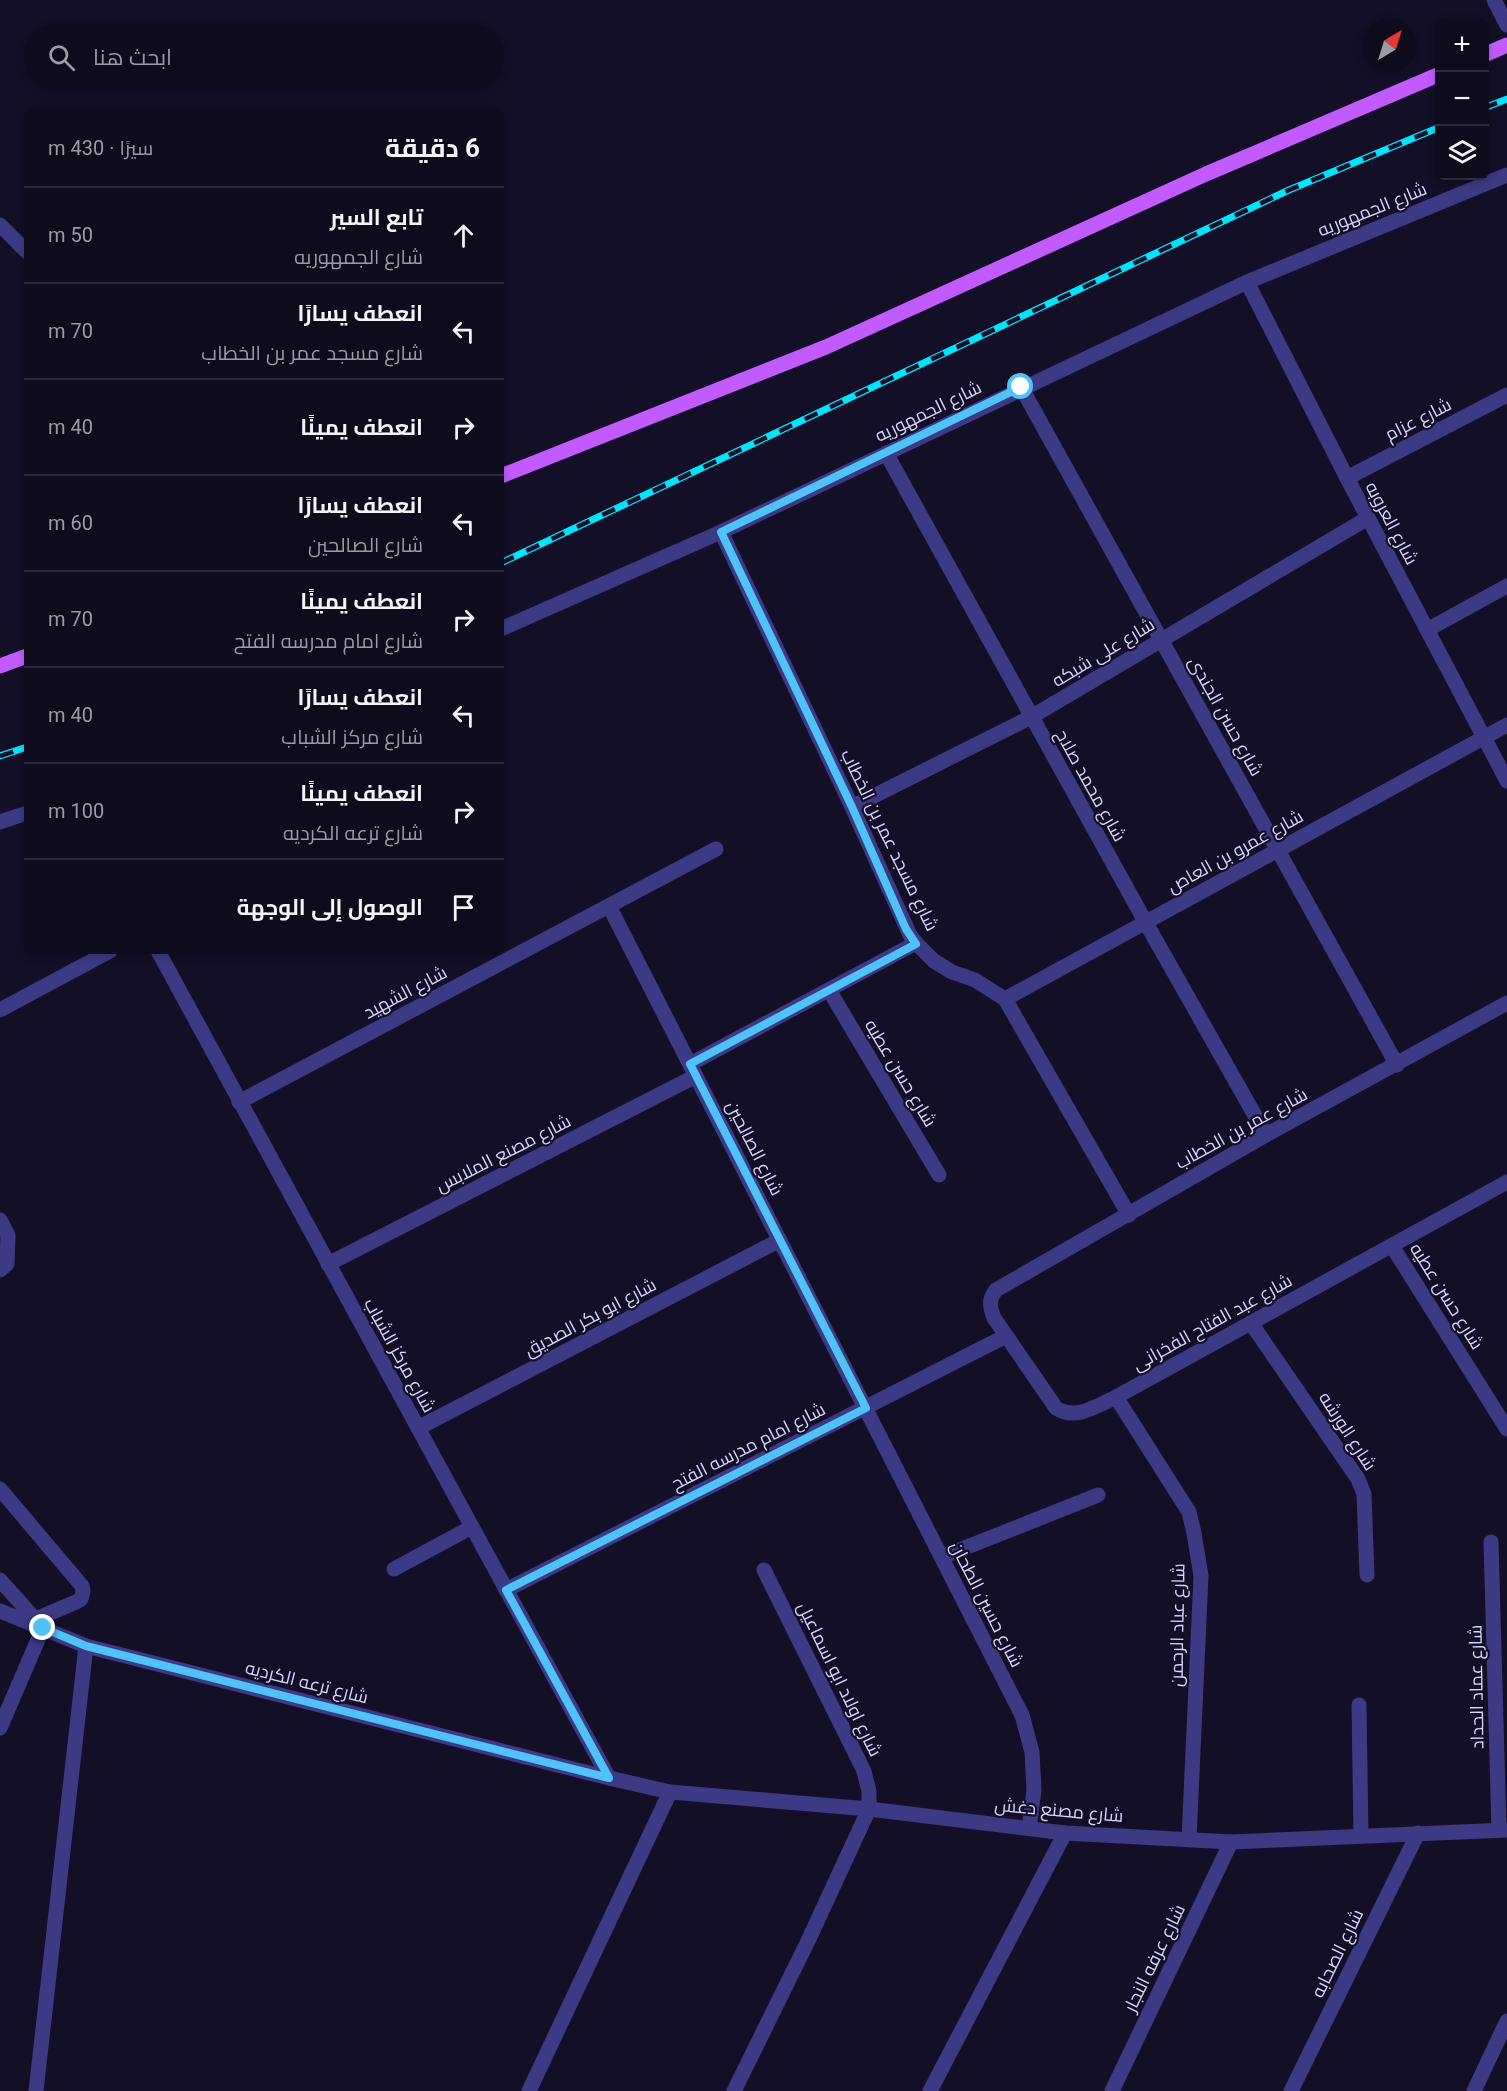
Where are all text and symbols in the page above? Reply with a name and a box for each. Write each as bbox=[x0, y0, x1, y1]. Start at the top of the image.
north arrow bbox=[1363, 18, 1417, 72]
map controls bbox=[1435, 18, 1489, 180]
button: + bbox=[1435, 18, 1489, 72]
search box bbox=[24, 24, 504, 90]
icon: search bbox=[45, 41, 78, 74]
text: ابحث هنا bbox=[93, 45, 172, 70]
button: − bbox=[1435, 72, 1489, 126]
button: layers bbox=[1435, 126, 1489, 180]
text: 6 دقيقة bbox=[385, 133, 480, 163]
text: سيرًا · 430 m bbox=[48, 136, 153, 160]
street label: شارع الجمهوريه bbox=[1314, 178, 1430, 242]
text: تابع السير bbox=[330, 205, 423, 230]
icon: ahead bbox=[447, 219, 480, 252]
text: 50 m bbox=[48, 223, 93, 247]
text: شارع الجمهوريه bbox=[294, 245, 423, 269]
text: انعطف يسارًا bbox=[298, 301, 423, 326]
icon: left bbox=[447, 315, 480, 348]
text: 70 m bbox=[48, 319, 93, 343]
text: شارع مسجد عمر بن الخطاب bbox=[201, 341, 423, 365]
route start bbox=[1007, 373, 1033, 399]
street label: شارع الجمهوريه bbox=[871, 376, 986, 448]
street label: شارع عزام bbox=[1381, 393, 1456, 446]
icon: right bbox=[447, 411, 480, 444]
text: 40 m bbox=[48, 415, 93, 439]
text: انعطف يمينًا bbox=[300, 415, 423, 440]
street label: شارع العروبه bbox=[1360, 478, 1423, 569]
text: انعطف يسارًا bbox=[298, 493, 423, 518]
icon: left bbox=[447, 507, 480, 540]
text: 60 m bbox=[48, 511, 93, 535]
text: شارع الصالحين bbox=[308, 533, 423, 557]
text: انعطف يمينًا bbox=[300, 589, 423, 614]
icon: right bbox=[447, 603, 480, 636]
text: 70 m bbox=[48, 607, 93, 631]
street label: شارع على شبكه bbox=[1048, 613, 1159, 693]
text: شارع امام مدرسه الفتح bbox=[234, 629, 423, 653]
street label: شارع حسن الجندى bbox=[1183, 653, 1267, 780]
text: انعطف يسارًا bbox=[298, 685, 423, 710]
icon: left bbox=[447, 699, 480, 732]
text: 40 m bbox=[48, 703, 93, 727]
text: شارع مركز الشباب bbox=[281, 725, 423, 749]
street label: شارع محمد صلاح bbox=[1050, 725, 1131, 846]
street label: شارع مسجد عمر بن الخطاب bbox=[835, 746, 943, 935]
text: انعطف يمينًا bbox=[300, 781, 423, 806]
icon: right bbox=[447, 795, 480, 828]
text: 100 m bbox=[48, 799, 104, 823]
street label: شارع عمرو بن العاص bbox=[1164, 805, 1307, 899]
text: شارع ترعه الكرديه bbox=[283, 821, 423, 845]
icon: arrive bbox=[447, 891, 480, 924]
text: الوصول إلى الوجهة bbox=[237, 895, 423, 920]
street label: شارع الشهيد bbox=[360, 961, 451, 1024]
street label: شارع حسن عطيه bbox=[859, 1016, 941, 1131]
street label: شارع عمر بن الخطاب bbox=[1171, 1083, 1312, 1175]
street label: شارع الصالحين bbox=[720, 1097, 788, 1200]
street label: شارع مصنع الملابس bbox=[432, 1110, 575, 1198]
street label: شارع حسن عطيه bbox=[1404, 1239, 1488, 1354]
street label: شارع عبد الفتاح الفخرانى bbox=[1129, 1269, 1296, 1376]
street label: شارع ابو بكر الصديق bbox=[521, 1273, 660, 1362]
street label: شارع مركز الشباب bbox=[358, 1294, 440, 1417]
street label: شارع الورشه bbox=[1313, 1388, 1381, 1475]
street label: شارع امام مدرسه الفتح bbox=[667, 1398, 830, 1496]
street label: شارع حسين الطحان bbox=[944, 1537, 1028, 1671]
street label: شارع عباد الرحمن bbox=[1165, 1563, 1191, 1687]
street label: شارع اولاد ابو اسماعيل bbox=[792, 1598, 886, 1760]
route end bbox=[29, 1614, 55, 1640]
street label: شارع عماد الحداد bbox=[1464, 1625, 1490, 1749]
street label: شارع ترعه الكرديه bbox=[243, 1657, 371, 1709]
street label: شارع مصنع دغش bbox=[994, 1794, 1124, 1828]
street label: شارع عرفه النجار bbox=[1118, 1901, 1191, 2017]
street label: شارع الصحابه bbox=[1307, 1905, 1369, 2002]

